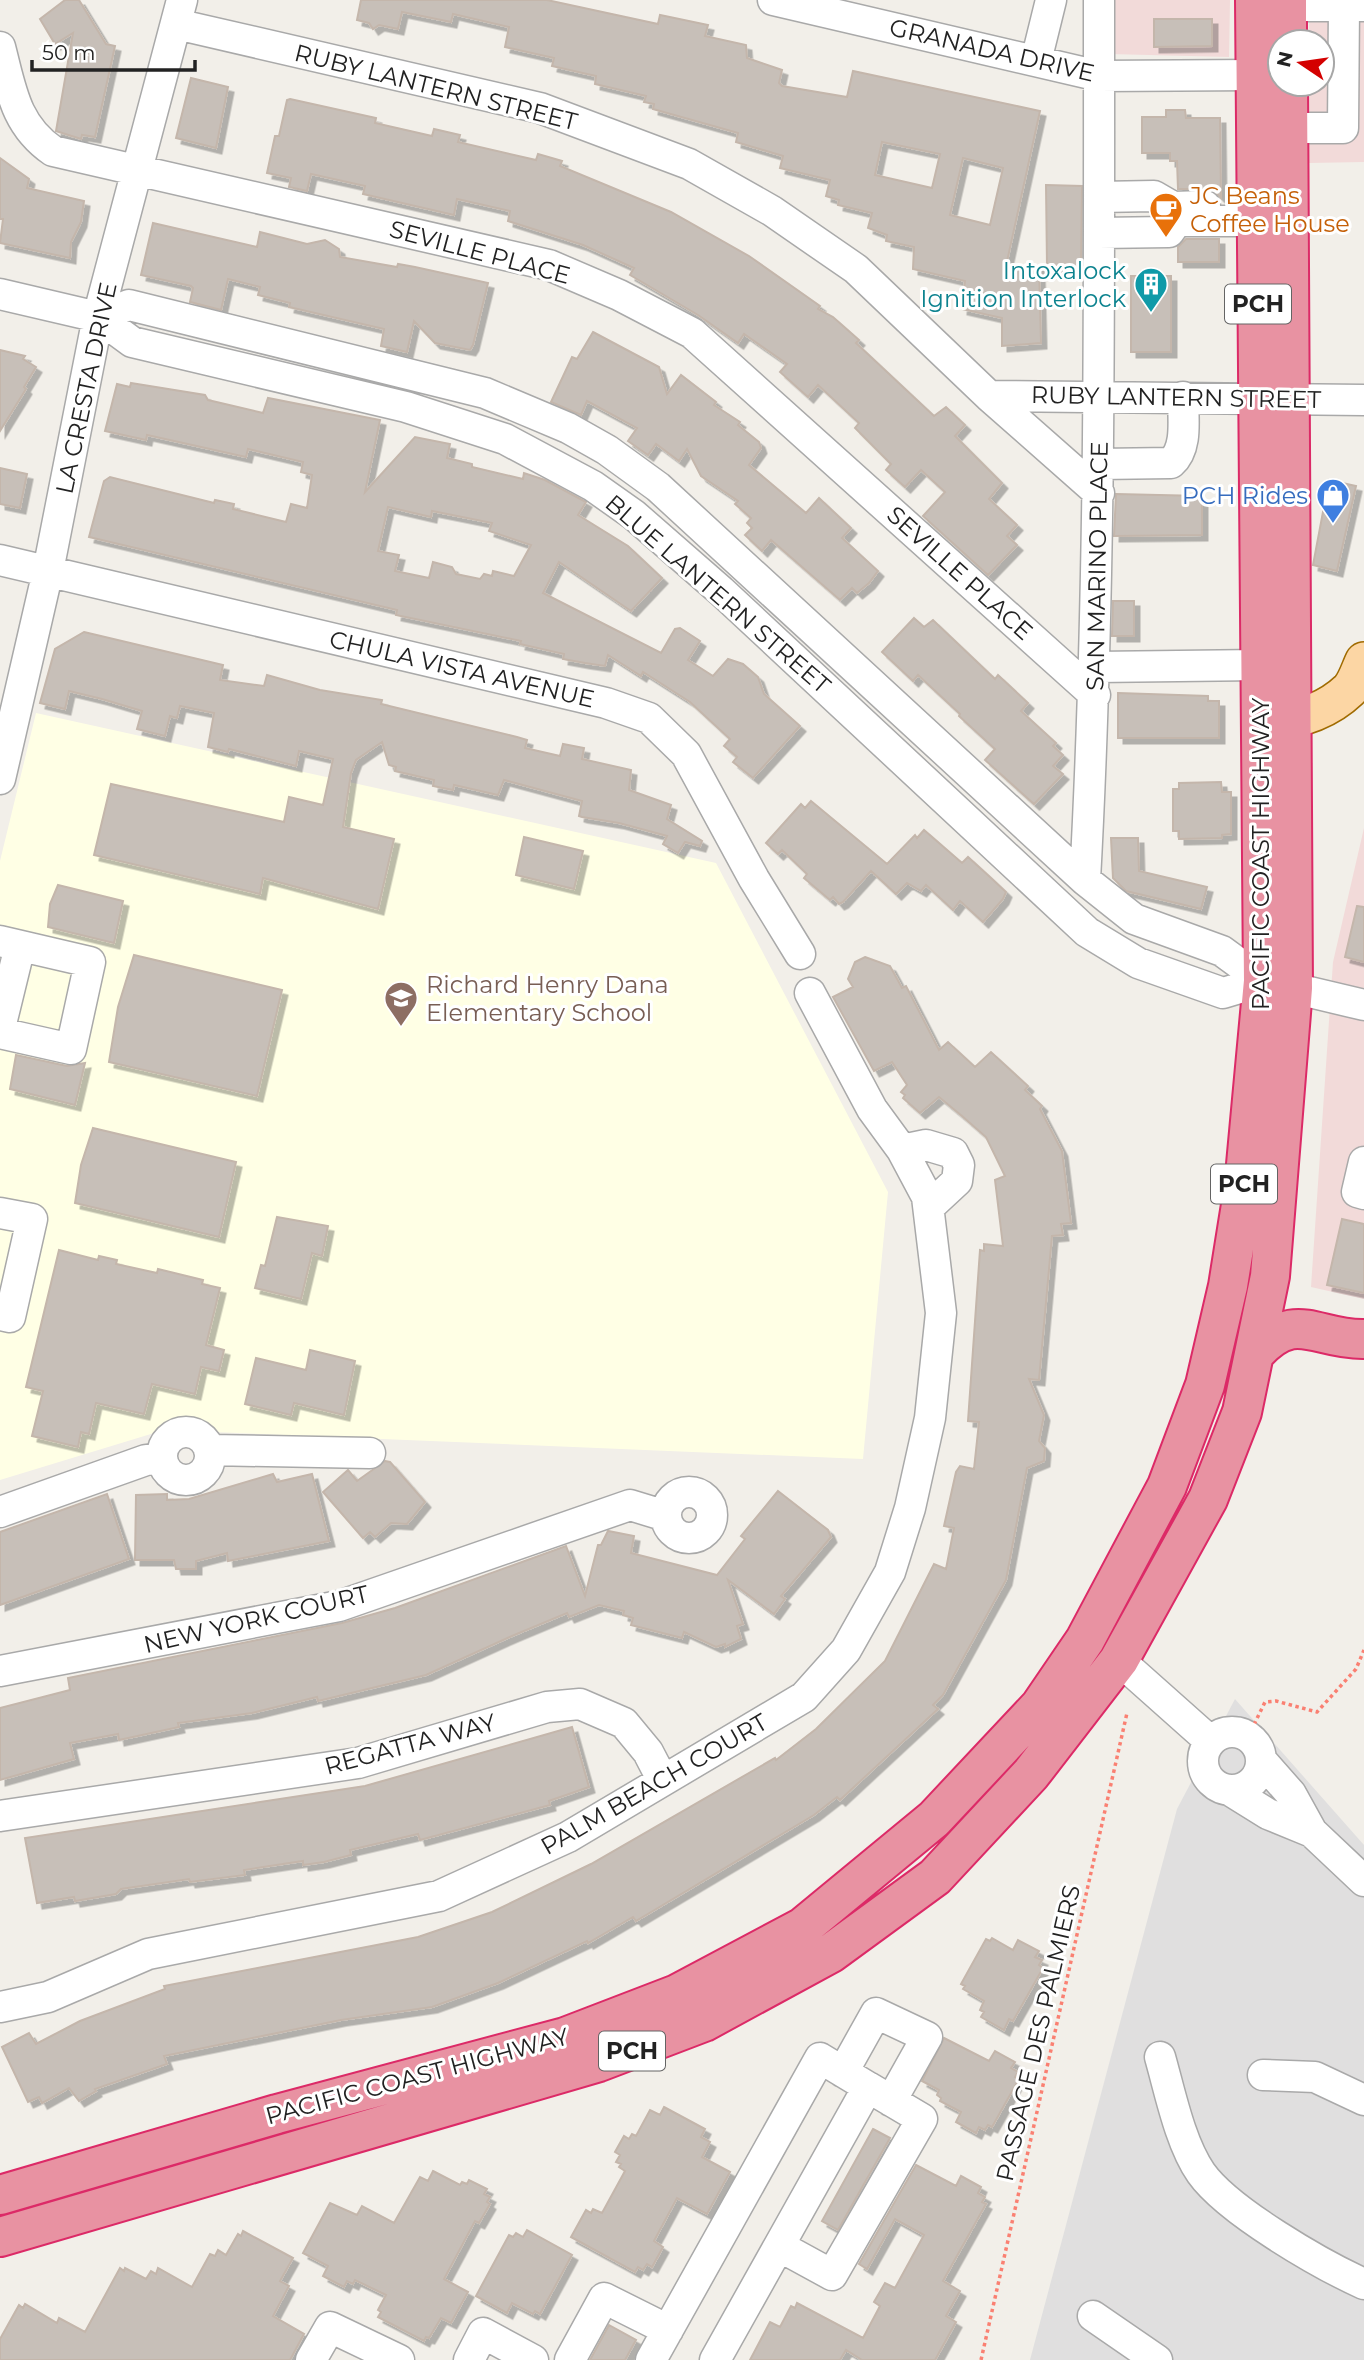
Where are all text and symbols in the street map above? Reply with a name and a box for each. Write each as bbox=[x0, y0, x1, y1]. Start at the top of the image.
street label: GRANADA DRIVE bbox=[887, 12, 1097, 88]
scale bar bbox=[32, 28, 194, 72]
north arrow bbox=[1266, 28, 1336, 98]
street label: RUBY LANTERN STREET bbox=[292, 38, 581, 136]
text: 50 m bbox=[42, 40, 96, 65]
text: N bbox=[1272, 49, 1298, 69]
place label: JC Beans Coffee House bbox=[1189, 181, 1350, 238]
cafe icon: JC Beans Coffee House bbox=[1147, 190, 1185, 239]
street label: SEVILLE PLACE bbox=[386, 214, 574, 290]
place label: Intoxalock Ignition Interlock bbox=[920, 256, 1127, 313]
building icon: Intoxalock Ignition Interlock bbox=[1132, 265, 1170, 314]
street label: LA CRESTA DRIVE bbox=[49, 280, 123, 496]
road number: PCH bbox=[1225, 284, 1291, 324]
street label: RUBY LANTERN STREET bbox=[1031, 380, 1322, 414]
street label: SAN MARINO PLACE bbox=[1080, 441, 1114, 691]
shop icon: PCH Rides bbox=[1314, 476, 1352, 525]
place label: PCH Rides bbox=[1182, 481, 1308, 510]
street label: BLUE LANTERN STREET bbox=[600, 488, 837, 700]
street label: SEVILLE PLACE bbox=[881, 500, 1039, 646]
street label: CHULA VISTA AVENUE bbox=[327, 624, 597, 714]
street label: PACIFIC COAST HIGHWAY bbox=[1246, 697, 1275, 1010]
place label: Richard Henry Dana Elementary School bbox=[426, 970, 669, 1027]
school or university icon: Richard Henry Dana Elementary School bbox=[382, 979, 420, 1028]
road number: PCH bbox=[1211, 1164, 1277, 1204]
street label: NEW YORK COURT bbox=[141, 1579, 371, 1659]
street label: REGATTA WAY bbox=[321, 1707, 499, 1781]
street label: PALM BEACH COURT bbox=[536, 1707, 773, 1861]
street label: PASSAGE DES PALMIERS bbox=[990, 1882, 1086, 2184]
street label: PACIFIC COAST HIGHWAY bbox=[262, 2021, 572, 2130]
road number: PCH bbox=[599, 2032, 665, 2070]

